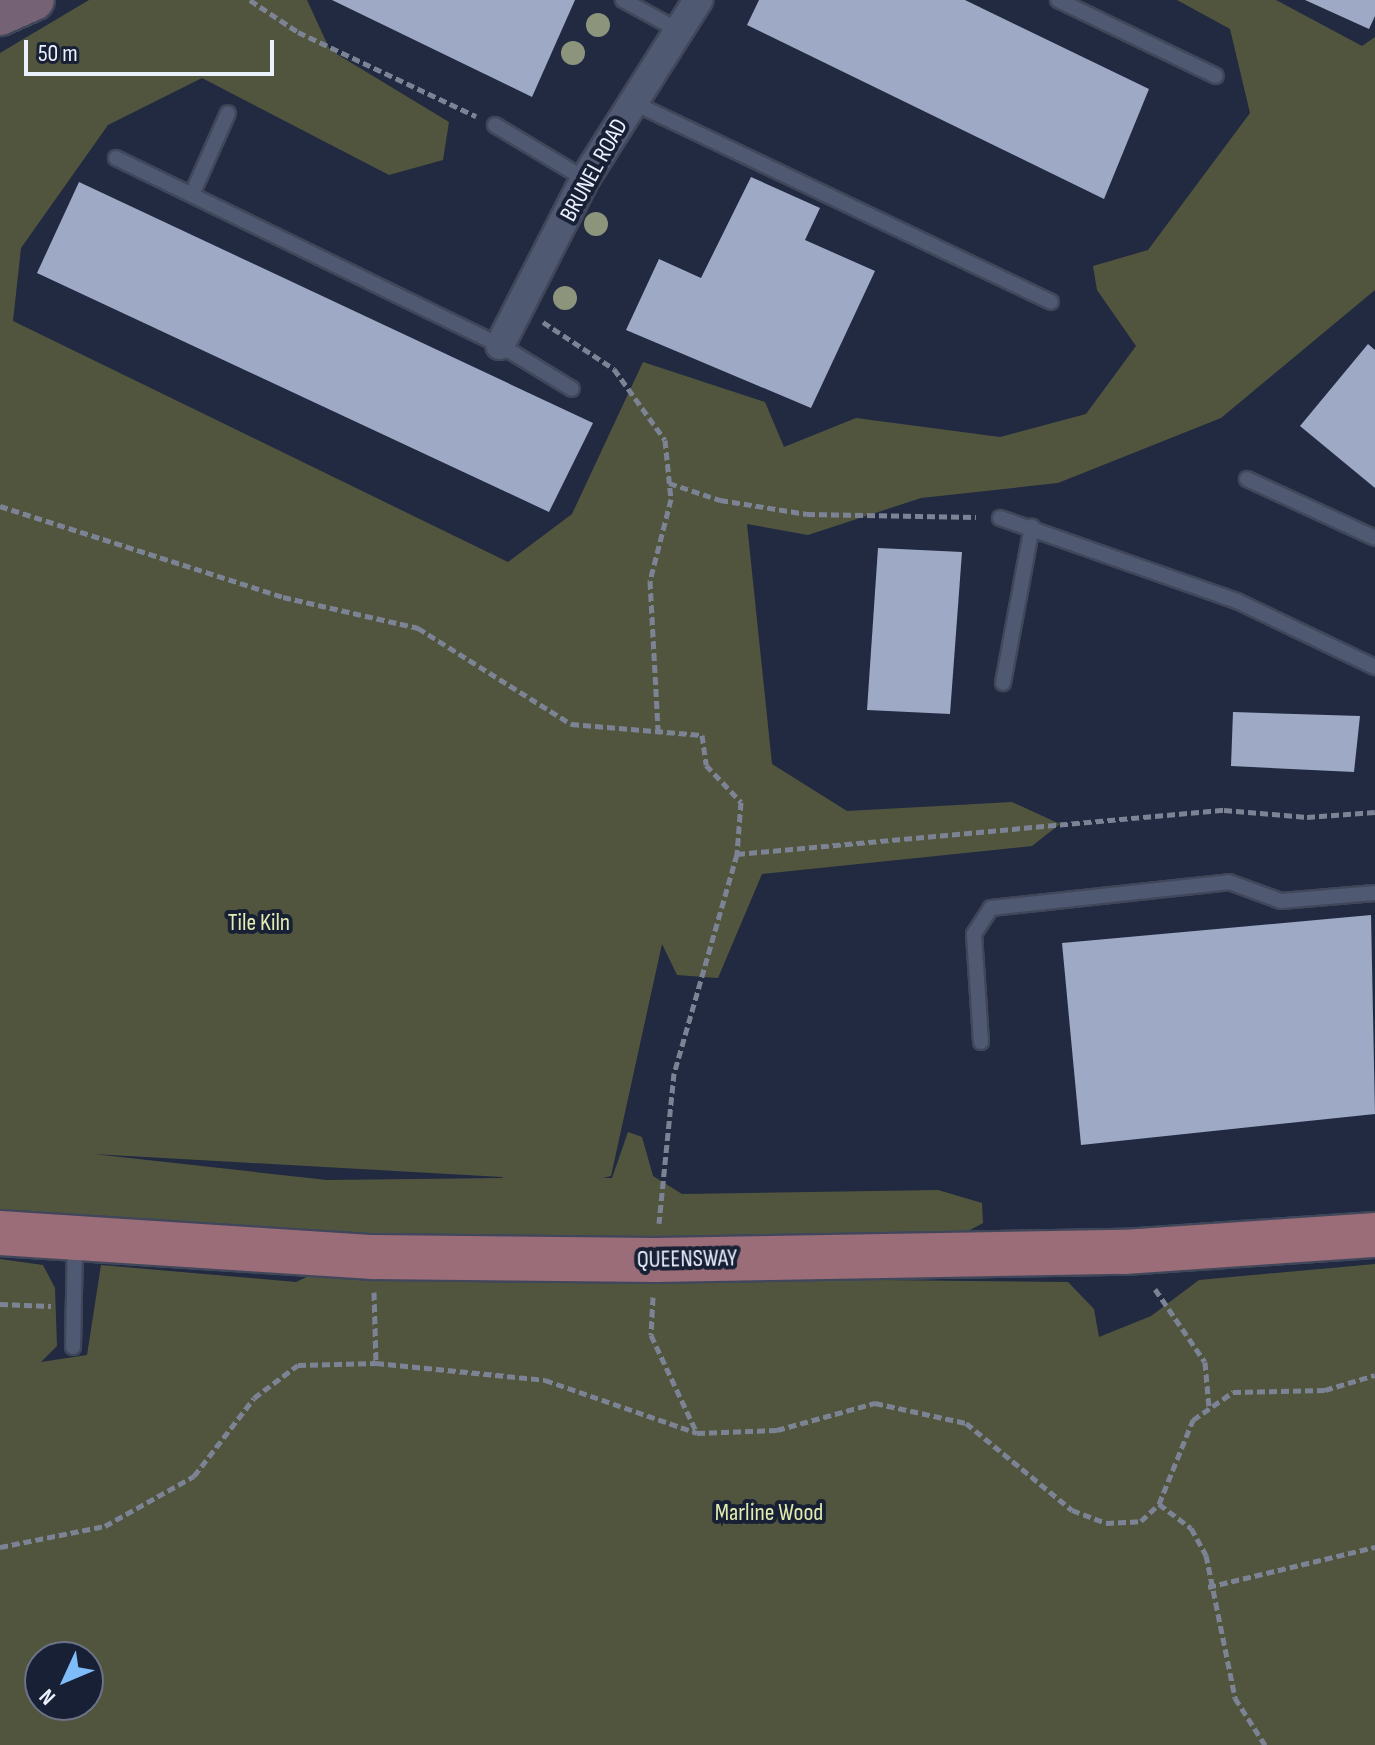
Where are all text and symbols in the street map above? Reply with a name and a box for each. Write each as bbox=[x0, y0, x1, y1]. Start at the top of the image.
scale bar bbox=[28, 24, 278, 74]
text: 50 m bbox=[38, 39, 78, 68]
street label: BRUNEL ROAD bbox=[554, 114, 634, 226]
park label: Tile Kiln bbox=[228, 909, 290, 937]
street label: QUEENSWAY bbox=[637, 1244, 737, 1274]
park label: Marline Wood bbox=[715, 1499, 823, 1527]
north arrow bbox=[24, 1641, 104, 1721]
text: N bbox=[34, 1683, 62, 1710]

